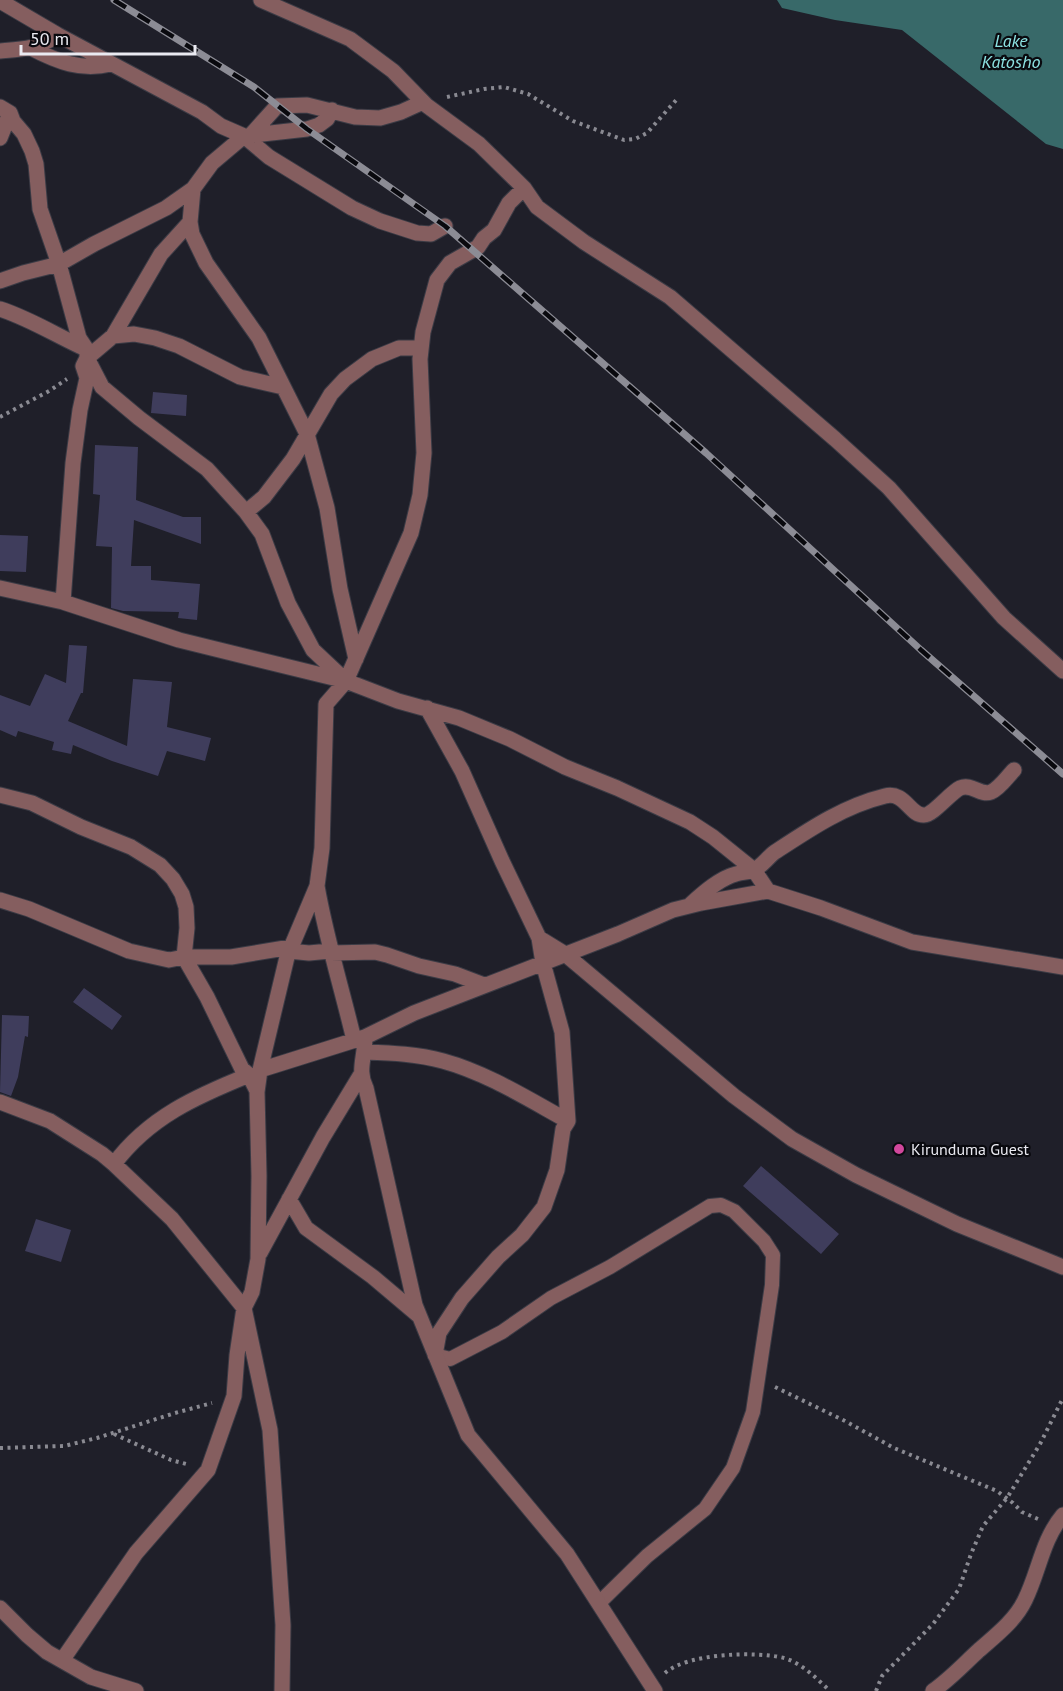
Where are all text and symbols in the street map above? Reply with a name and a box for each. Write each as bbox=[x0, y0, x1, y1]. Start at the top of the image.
scale bar bbox=[21, 18, 195, 56]
text: 50 m bbox=[30, 27, 69, 50]
water label: Lake Katosho bbox=[982, 29, 1040, 73]
place label: Kirunduma Guest bbox=[911, 1139, 1030, 1159]
marker: Kirunduma Guest bbox=[892, 1142, 906, 1156]

